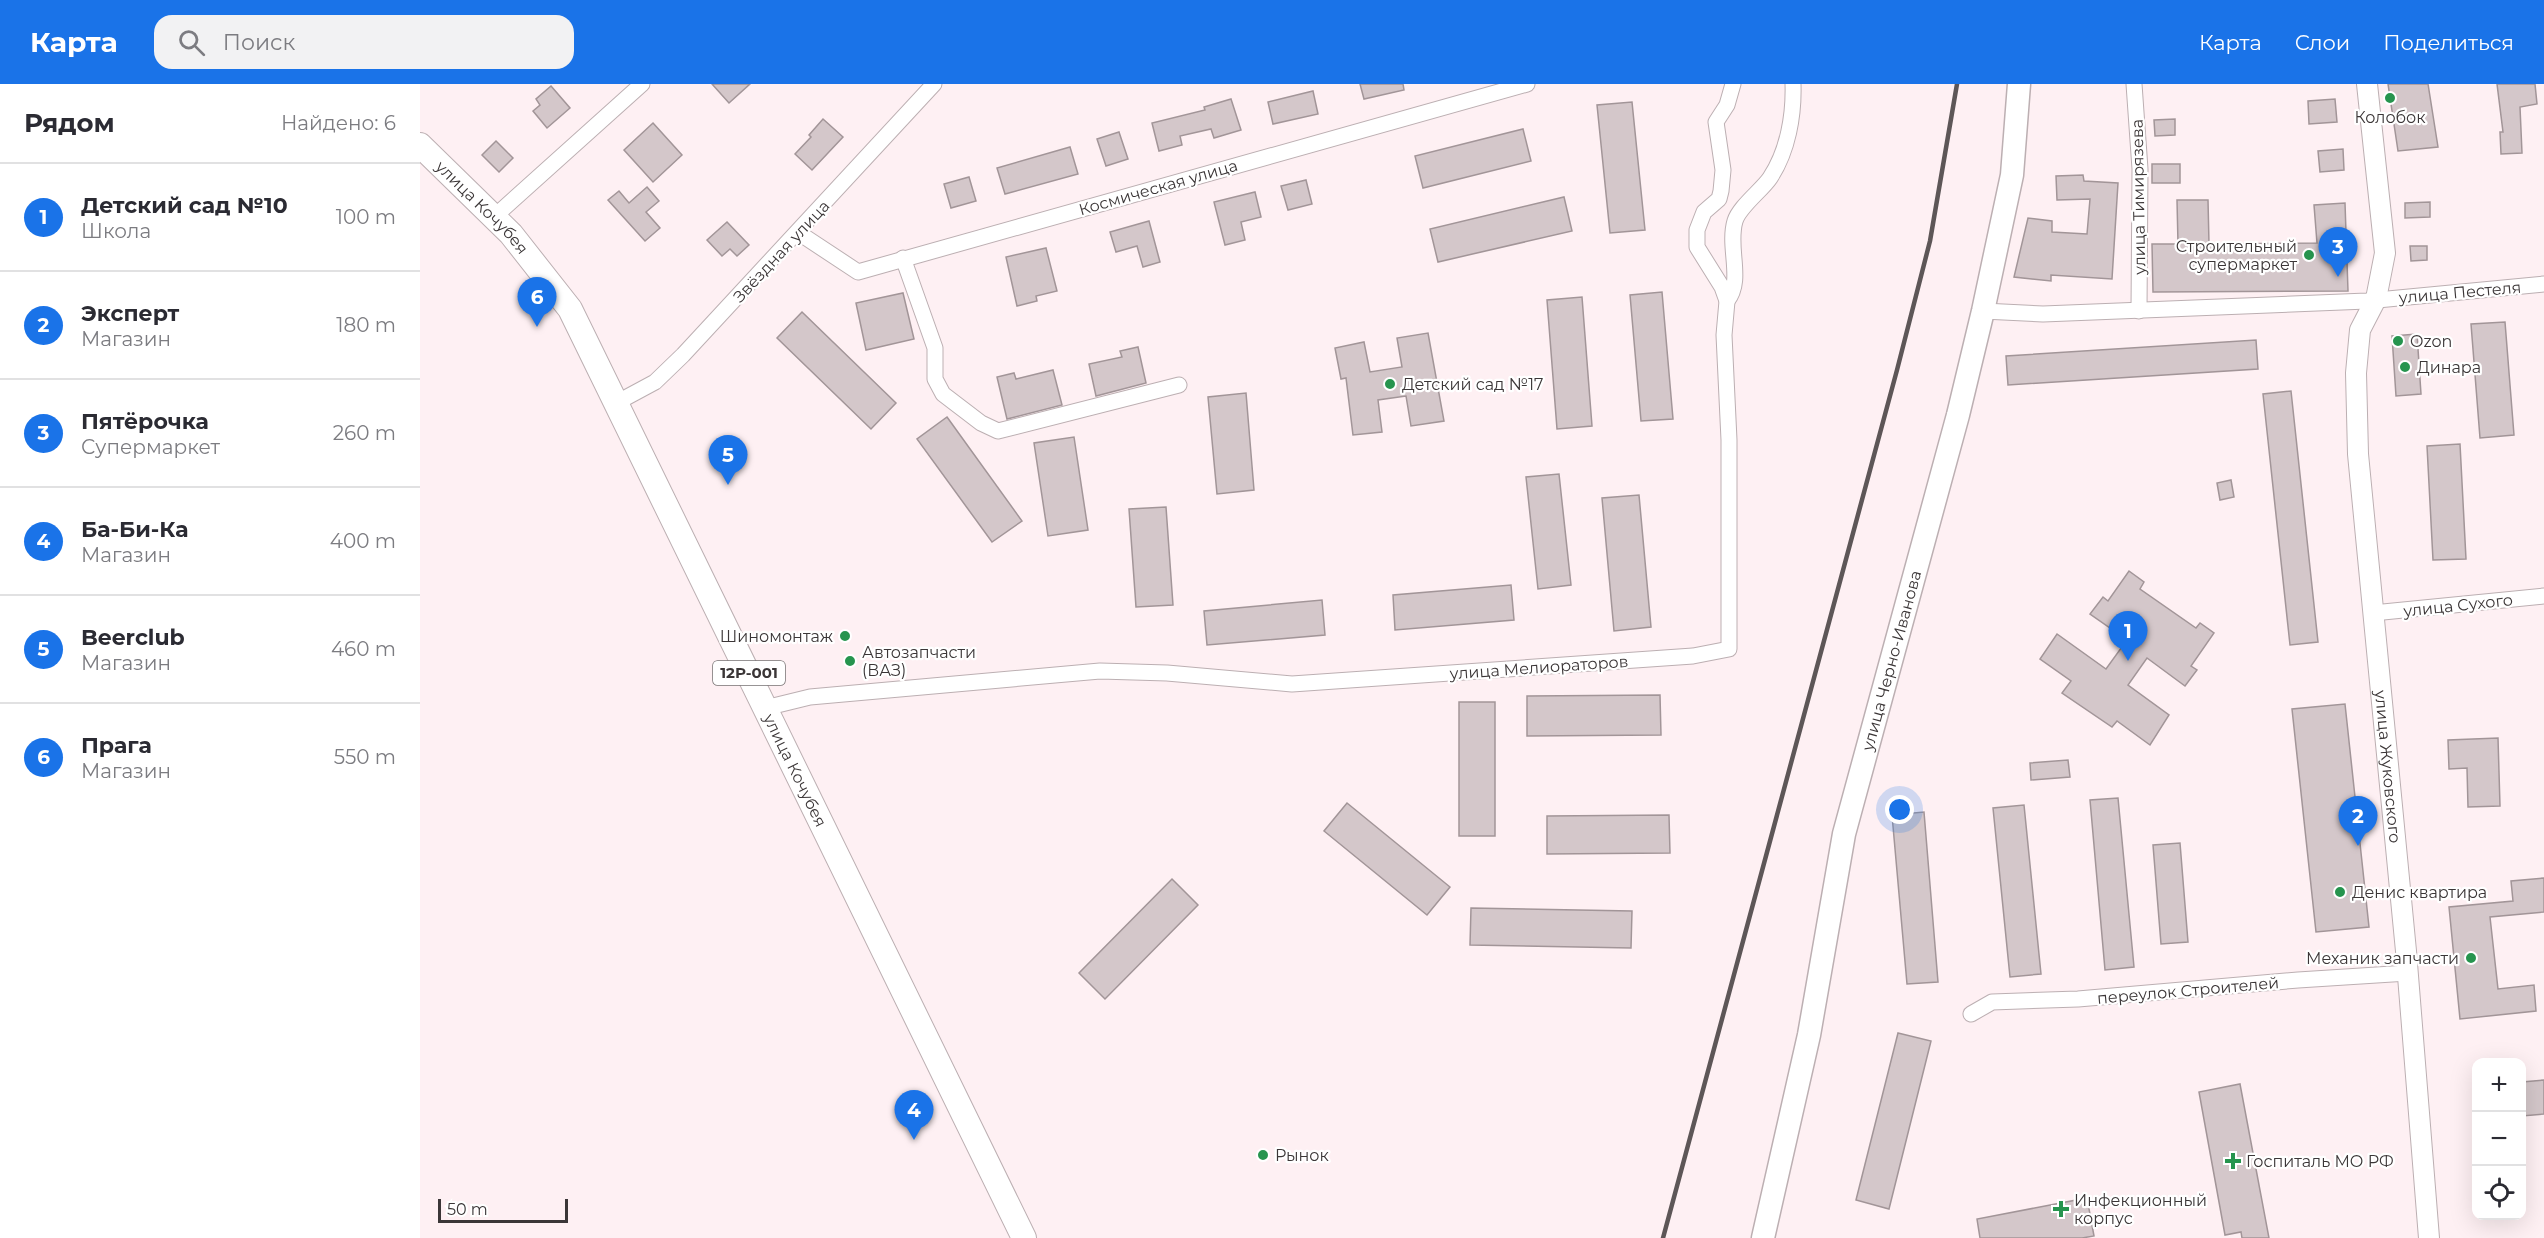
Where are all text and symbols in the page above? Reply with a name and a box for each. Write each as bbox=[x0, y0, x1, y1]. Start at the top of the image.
search box bbox=[154, 15, 574, 69]
text: Карта bbox=[30, 25, 118, 59]
icon: search bbox=[175, 26, 208, 59]
text: Поиск bbox=[223, 29, 295, 56]
text: Карта bbox=[2199, 30, 2262, 55]
text: Слои bbox=[2295, 30, 2350, 55]
text: Поделиться bbox=[2383, 30, 2514, 55]
marker: Колобок bbox=[2383, 91, 2397, 105]
text: Рядом bbox=[24, 107, 115, 139]
place label: Колобок bbox=[2354, 108, 2426, 127]
text: Найдено: 6 bbox=[281, 111, 396, 135]
street label: улица Тимирязева bbox=[2128, 119, 2149, 276]
street label: улица Кочубея bbox=[431, 156, 532, 258]
street label: Космическая улица bbox=[1077, 156, 1240, 219]
text: Детский сад №10 bbox=[81, 192, 288, 219]
street label: Звёздная улица bbox=[729, 196, 833, 306]
text: 1 bbox=[40, 205, 47, 229]
text: 100 m bbox=[336, 205, 396, 229]
text: Школа bbox=[81, 219, 151, 243]
pin: 3 bbox=[2318, 228, 2358, 277]
place label: Строительный супермаркет bbox=[2176, 237, 2297, 274]
marker: Строительный супермаркет bbox=[2302, 248, 2316, 262]
pin: 6 bbox=[518, 278, 556, 327]
street label: улица Пестеля bbox=[2397, 278, 2522, 307]
text: Эксперт bbox=[81, 300, 179, 327]
text: 2 bbox=[38, 313, 49, 337]
text: 180 m bbox=[336, 313, 396, 337]
text: Магазин bbox=[81, 327, 171, 351]
place label: Ozon bbox=[2410, 332, 2452, 351]
marker: Ozon bbox=[2391, 334, 2405, 348]
place label: Динара bbox=[2417, 358, 2481, 377]
marker: Динара bbox=[2398, 360, 2412, 374]
place label: Детский сад №17 bbox=[1402, 375, 1543, 394]
marker: Детский сад №17 bbox=[1383, 377, 1397, 391]
text: Пятёрочка bbox=[81, 408, 209, 435]
text: 3 bbox=[38, 421, 49, 445]
text: 260 m bbox=[333, 421, 396, 445]
text: Супермаркет bbox=[81, 435, 220, 459]
pin: 5 bbox=[708, 436, 748, 485]
text: Ба-Би-Ка bbox=[81, 516, 188, 543]
text: 4 bbox=[37, 529, 50, 553]
text: 400 m bbox=[330, 529, 396, 553]
text: Магазин bbox=[81, 543, 171, 567]
street label: улица Черно-Иванова bbox=[1858, 568, 1925, 754]
street label: улица Сухого bbox=[2401, 590, 2514, 621]
pin: 1 bbox=[2108, 612, 2148, 661]
text: Beerclub bbox=[81, 624, 185, 651]
place label: Шиномонтаж bbox=[720, 627, 833, 646]
marker: Шиномонтаж bbox=[838, 629, 852, 643]
text: 5 bbox=[38, 637, 49, 661]
text: 460 m bbox=[331, 637, 396, 661]
place label: Автозапчасти (ВАЗ) bbox=[862, 643, 976, 680]
text: Магазин bbox=[81, 651, 171, 675]
street label: улица Мелиораторов bbox=[1448, 652, 1629, 683]
marker: Автозапчасти (ВАЗ) bbox=[843, 654, 857, 668]
road number: 12Р-001 bbox=[713, 661, 785, 685]
street label: улица Жуковского bbox=[2371, 688, 2405, 844]
street label: улица Кочубея bbox=[759, 710, 831, 830]
text: Прага bbox=[81, 732, 152, 759]
text: 6 bbox=[37, 745, 50, 769]
text: 550 m bbox=[334, 745, 396, 769]
text: Магазин bbox=[81, 759, 171, 783]
your location bbox=[1885, 795, 1914, 824]
pin: 2 bbox=[2338, 796, 2378, 846]
place label: Денис квартира bbox=[2352, 883, 2487, 902]
marker: Денис квартира bbox=[2333, 885, 2347, 899]
place label: Механик запчасти bbox=[2306, 949, 2459, 968]
marker: Механик запчасти bbox=[2464, 951, 2478, 965]
street label: переулок Строителей bbox=[2096, 973, 2280, 1008]
map controls bbox=[2472, 1058, 2526, 1220]
button: + bbox=[2472, 1058, 2526, 1112]
pin: 4 bbox=[894, 1090, 934, 1140]
button: − bbox=[2472, 1112, 2526, 1166]
place label: Рынок bbox=[1275, 1146, 1330, 1165]
marker: Рынок bbox=[1256, 1148, 1270, 1162]
marker: Госпиталь МО РФ bbox=[2224, 1152, 2242, 1170]
place label: Госпиталь МО РФ bbox=[2246, 1152, 2394, 1171]
button: locate bbox=[2472, 1166, 2526, 1220]
place label: Инфекционный корпус bbox=[2074, 1191, 2207, 1228]
scale bar bbox=[438, 1196, 568, 1224]
text: 50 m bbox=[447, 1200, 488, 1219]
marker: Инфекционный корпус bbox=[2052, 1200, 2070, 1218]

